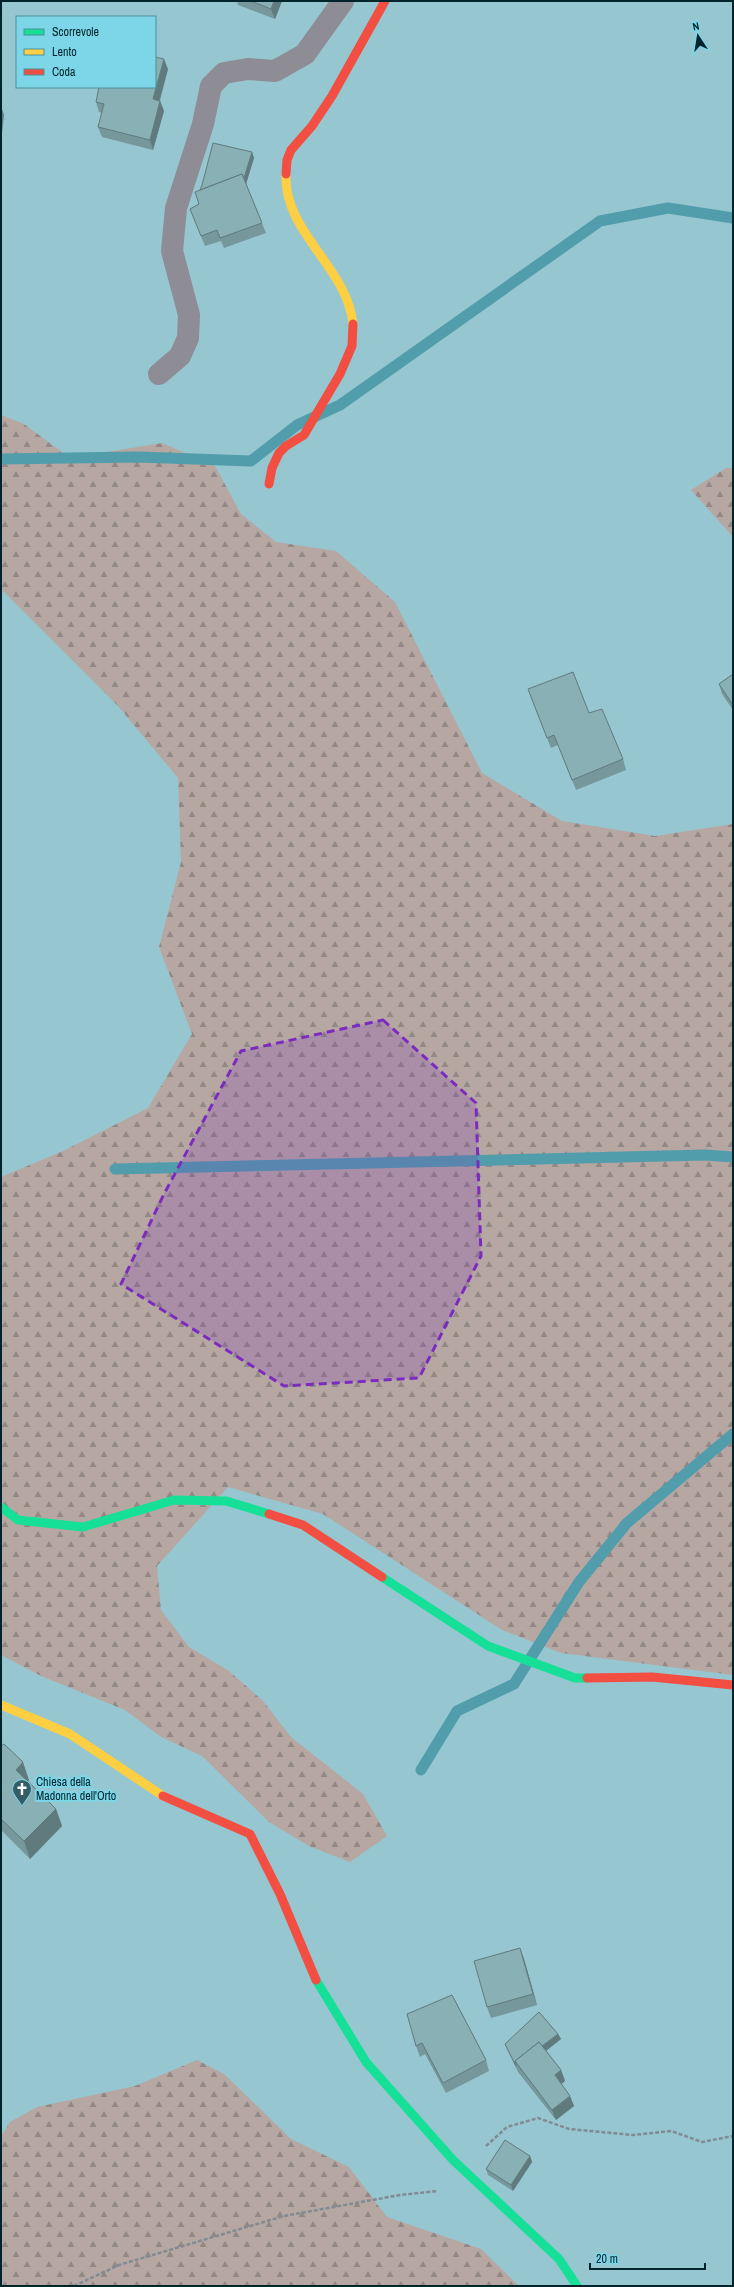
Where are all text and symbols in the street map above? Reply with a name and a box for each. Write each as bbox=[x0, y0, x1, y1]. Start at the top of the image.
legend bbox=[16, 16, 156, 88]
north arrow bbox=[678, 16, 718, 56]
text: N bbox=[691, 19, 701, 34]
text: Scorrevole bbox=[52, 24, 99, 40]
text: Lento bbox=[52, 44, 77, 60]
text: Coda bbox=[52, 64, 76, 80]
place label: Chiesa della Madonna dell'Orto bbox=[36, 1774, 116, 1804]
church icon: Chiesa della Madonna dell'Orto bbox=[11, 1778, 33, 1806]
scale bar bbox=[590, 2245, 705, 2271]
text: 20 m bbox=[596, 2251, 618, 2267]

